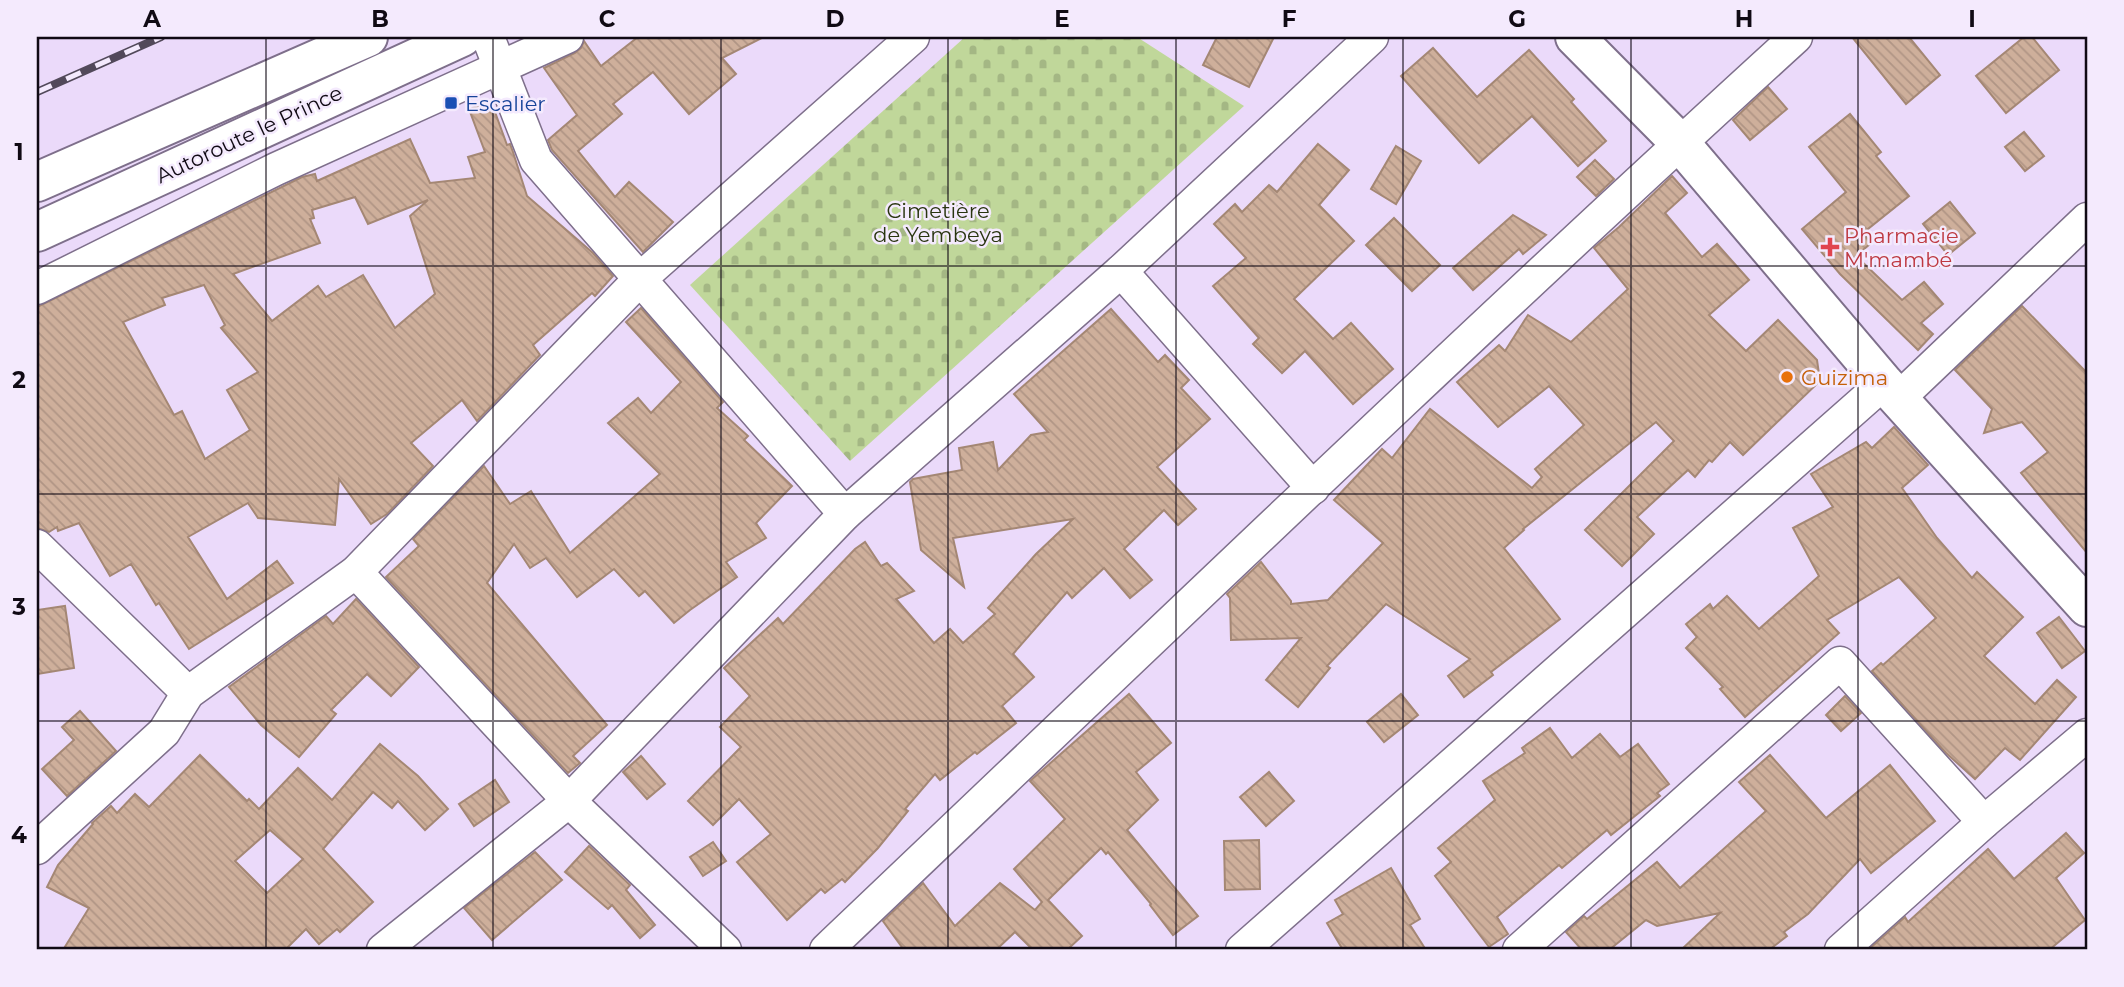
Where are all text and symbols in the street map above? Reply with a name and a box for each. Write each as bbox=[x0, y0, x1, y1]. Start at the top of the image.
text: A bbox=[142, 5, 161, 33]
text: B bbox=[371, 5, 389, 33]
text: C bbox=[599, 5, 616, 33]
text: D bbox=[826, 5, 845, 33]
text: E bbox=[1054, 5, 1070, 33]
text: F bbox=[1282, 5, 1297, 33]
text: G bbox=[1508, 5, 1526, 33]
text: H bbox=[1735, 5, 1753, 33]
text: I bbox=[1968, 5, 1976, 33]
street label: Autoroute le Prince bbox=[152, 80, 346, 188]
place label: Escalier bbox=[465, 91, 546, 116]
marker: Escalier bbox=[443, 95, 459, 111]
text: 1 bbox=[14, 138, 24, 166]
park label: Cimetière de Yembeya bbox=[873, 198, 1003, 247]
place label: Pharmacie M'mambé bbox=[1844, 223, 1959, 272]
marker: Pharmacie M'mambé bbox=[1822, 239, 1838, 255]
place label: Guizima bbox=[1801, 365, 1888, 390]
text: 2 bbox=[12, 366, 26, 394]
marker: Guizima bbox=[1779, 369, 1795, 385]
text: 3 bbox=[11, 593, 26, 621]
text: 4 bbox=[11, 821, 27, 849]

